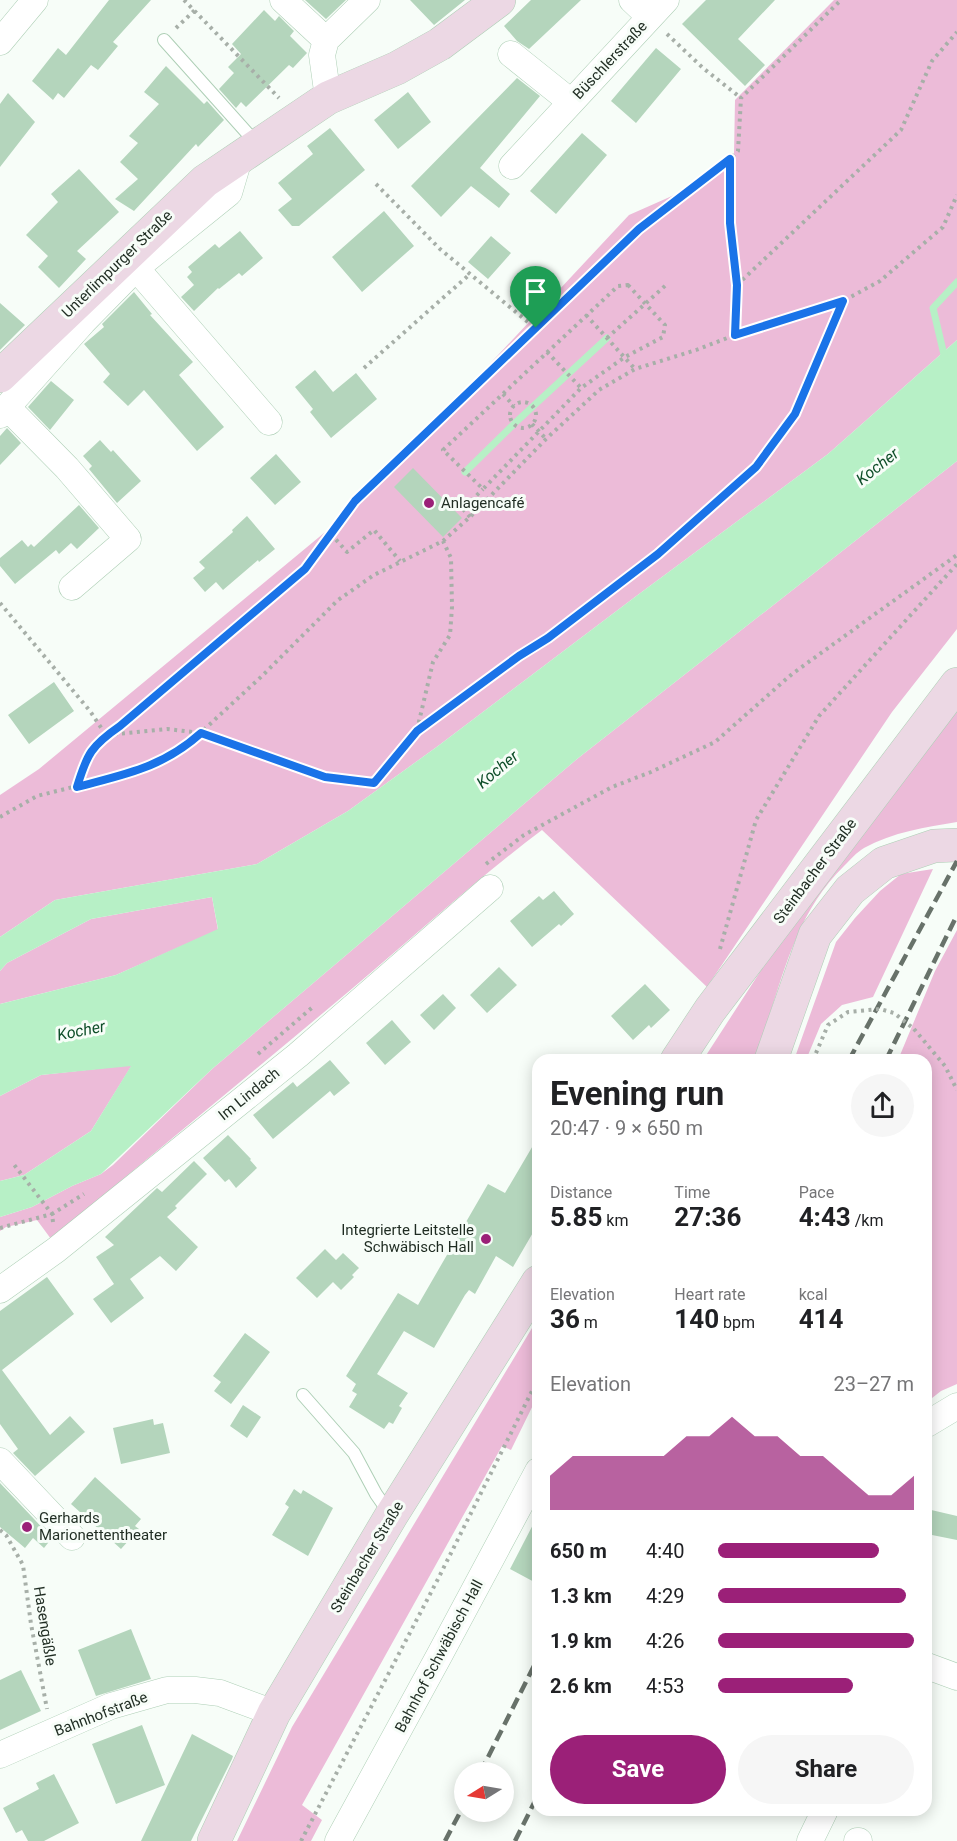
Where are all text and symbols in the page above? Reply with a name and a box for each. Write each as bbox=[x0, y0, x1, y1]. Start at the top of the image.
street label: Büschlerstraße bbox=[569, 17, 651, 103]
street label: Unterlimpurger Straße bbox=[58, 206, 176, 321]
pin bbox=[510, 266, 561, 328]
icon: arrive bbox=[519, 275, 552, 308]
water label: Kocher bbox=[852, 444, 903, 489]
place label: Anlagencafé bbox=[441, 494, 525, 512]
marker: Anlagencafé bbox=[422, 496, 436, 510]
water label: Kocher bbox=[473, 746, 523, 792]
street label: Steinbacher Straße bbox=[770, 815, 860, 927]
water label: Kocher bbox=[55, 1016, 107, 1044]
street label: Im Lindach bbox=[215, 1064, 283, 1124]
text: Evening run bbox=[550, 1074, 724, 1113]
button: share bbox=[851, 1074, 914, 1137]
text: 20:47 · 9 × 650 m bbox=[550, 1116, 703, 1140]
text: Distance bbox=[550, 1183, 612, 1202]
text: Time bbox=[674, 1183, 710, 1202]
text: Pace bbox=[799, 1183, 834, 1202]
text: 5.85 bbox=[550, 1202, 602, 1232]
text: 27:36 bbox=[674, 1202, 741, 1232]
text: 4:43 bbox=[799, 1202, 851, 1232]
text: km bbox=[602, 1211, 628, 1230]
text: /km bbox=[851, 1211, 883, 1230]
place label: Integrierte Leitstelle Schwäbisch Hall bbox=[341, 1221, 474, 1256]
marker: Integrierte Leitstelle Schwäbisch Hall bbox=[479, 1232, 493, 1246]
text: Elevation bbox=[550, 1285, 615, 1304]
text: Heart rate bbox=[674, 1285, 745, 1304]
text: kcal bbox=[799, 1285, 828, 1304]
text: 36 bbox=[550, 1304, 580, 1334]
text: 140 bbox=[674, 1304, 719, 1334]
text: 414 bbox=[799, 1304, 843, 1334]
text: m bbox=[580, 1313, 598, 1332]
text: bpm bbox=[719, 1313, 755, 1332]
text: Elevation bbox=[550, 1372, 631, 1396]
text: 23–27 m bbox=[833, 1372, 914, 1396]
street label: Steinbacher Straße bbox=[327, 1498, 407, 1616]
place label: Gerhards Marionettentheater bbox=[39, 1509, 167, 1544]
marker: Gerhards Marionettentheater bbox=[20, 1520, 34, 1534]
text: 650 m bbox=[550, 1539, 607, 1563]
text: 4:40 bbox=[646, 1539, 685, 1563]
street label: Bahnhof Schwäbisch Hall bbox=[391, 1577, 487, 1735]
text: 1.3 km bbox=[550, 1584, 612, 1608]
text: 4:29 bbox=[646, 1584, 685, 1608]
street label: Hasengäßle bbox=[30, 1585, 60, 1667]
text: 1.9 km bbox=[550, 1629, 612, 1653]
text: 4:26 bbox=[646, 1629, 685, 1653]
text: 2.6 km bbox=[550, 1674, 612, 1698]
text: 4:53 bbox=[646, 1674, 685, 1698]
street label: Bahnhofstraße bbox=[52, 1688, 150, 1740]
button: Save bbox=[550, 1735, 726, 1804]
button: Share bbox=[738, 1735, 914, 1804]
north arrow bbox=[454, 1762, 514, 1822]
map controls bbox=[454, 1762, 514, 1822]

